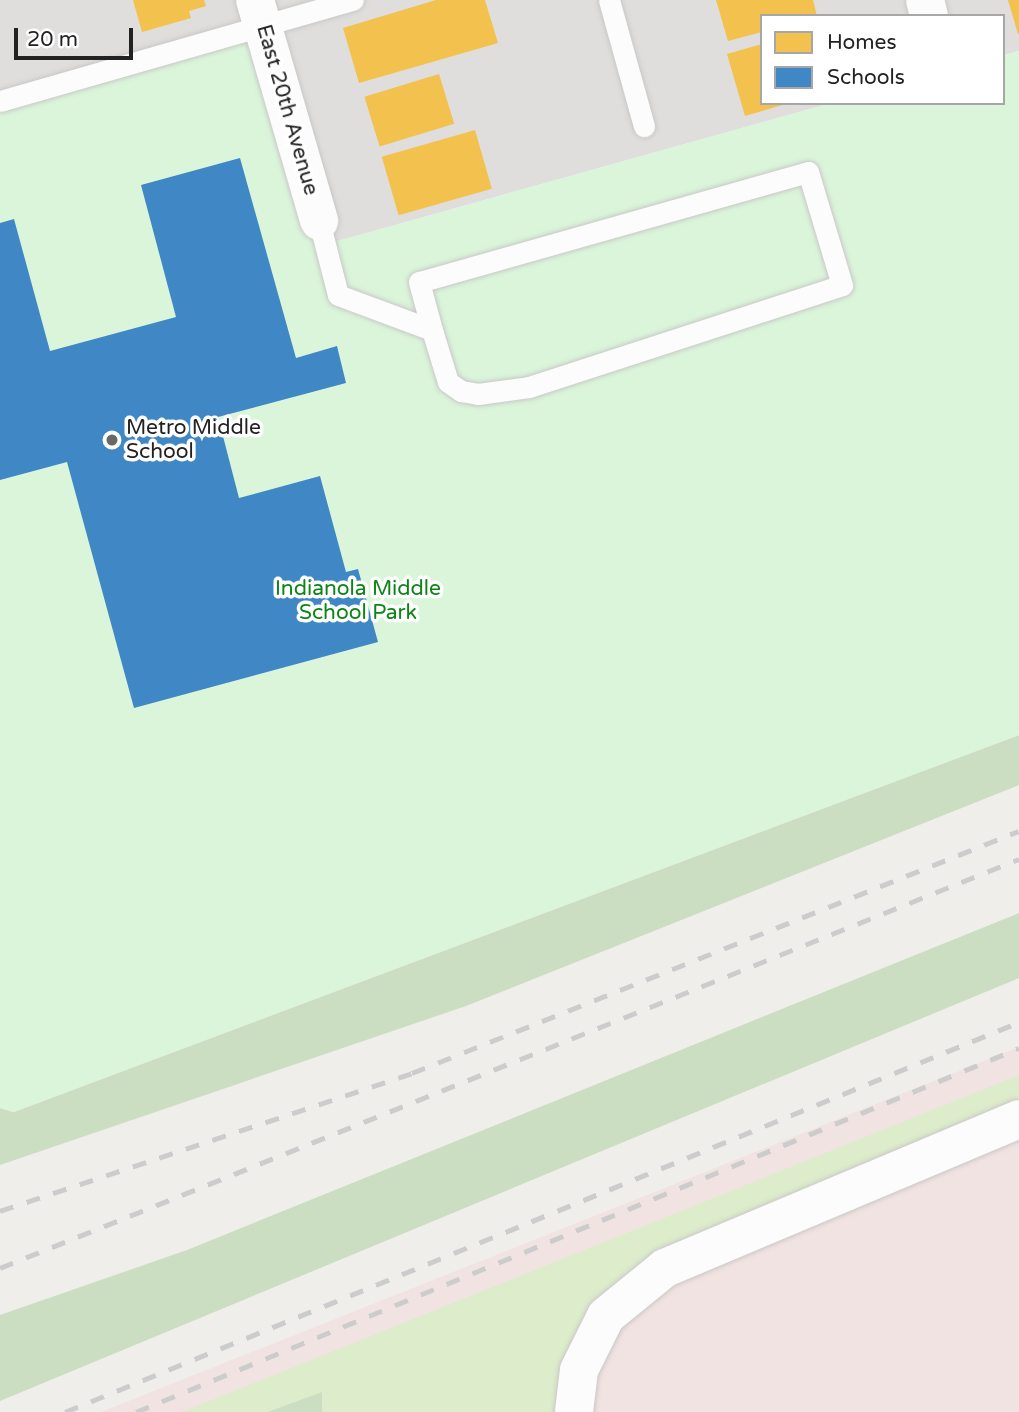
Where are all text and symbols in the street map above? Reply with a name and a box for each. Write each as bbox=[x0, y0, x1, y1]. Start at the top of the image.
scale bar bbox=[18, 14, 136, 58]
legend bbox=[760, 14, 1005, 105]
street label: East 20th Avenue bbox=[251, 22, 323, 198]
text: 20 m bbox=[27, 27, 78, 52]
text: Homes bbox=[827, 30, 897, 55]
text: Schools bbox=[827, 65, 905, 90]
place label: Metro Middle School bbox=[126, 415, 261, 465]
marker: Metro Middle School bbox=[104, 432, 120, 448]
park label: Indianola Middle School Park bbox=[275, 576, 441, 626]

